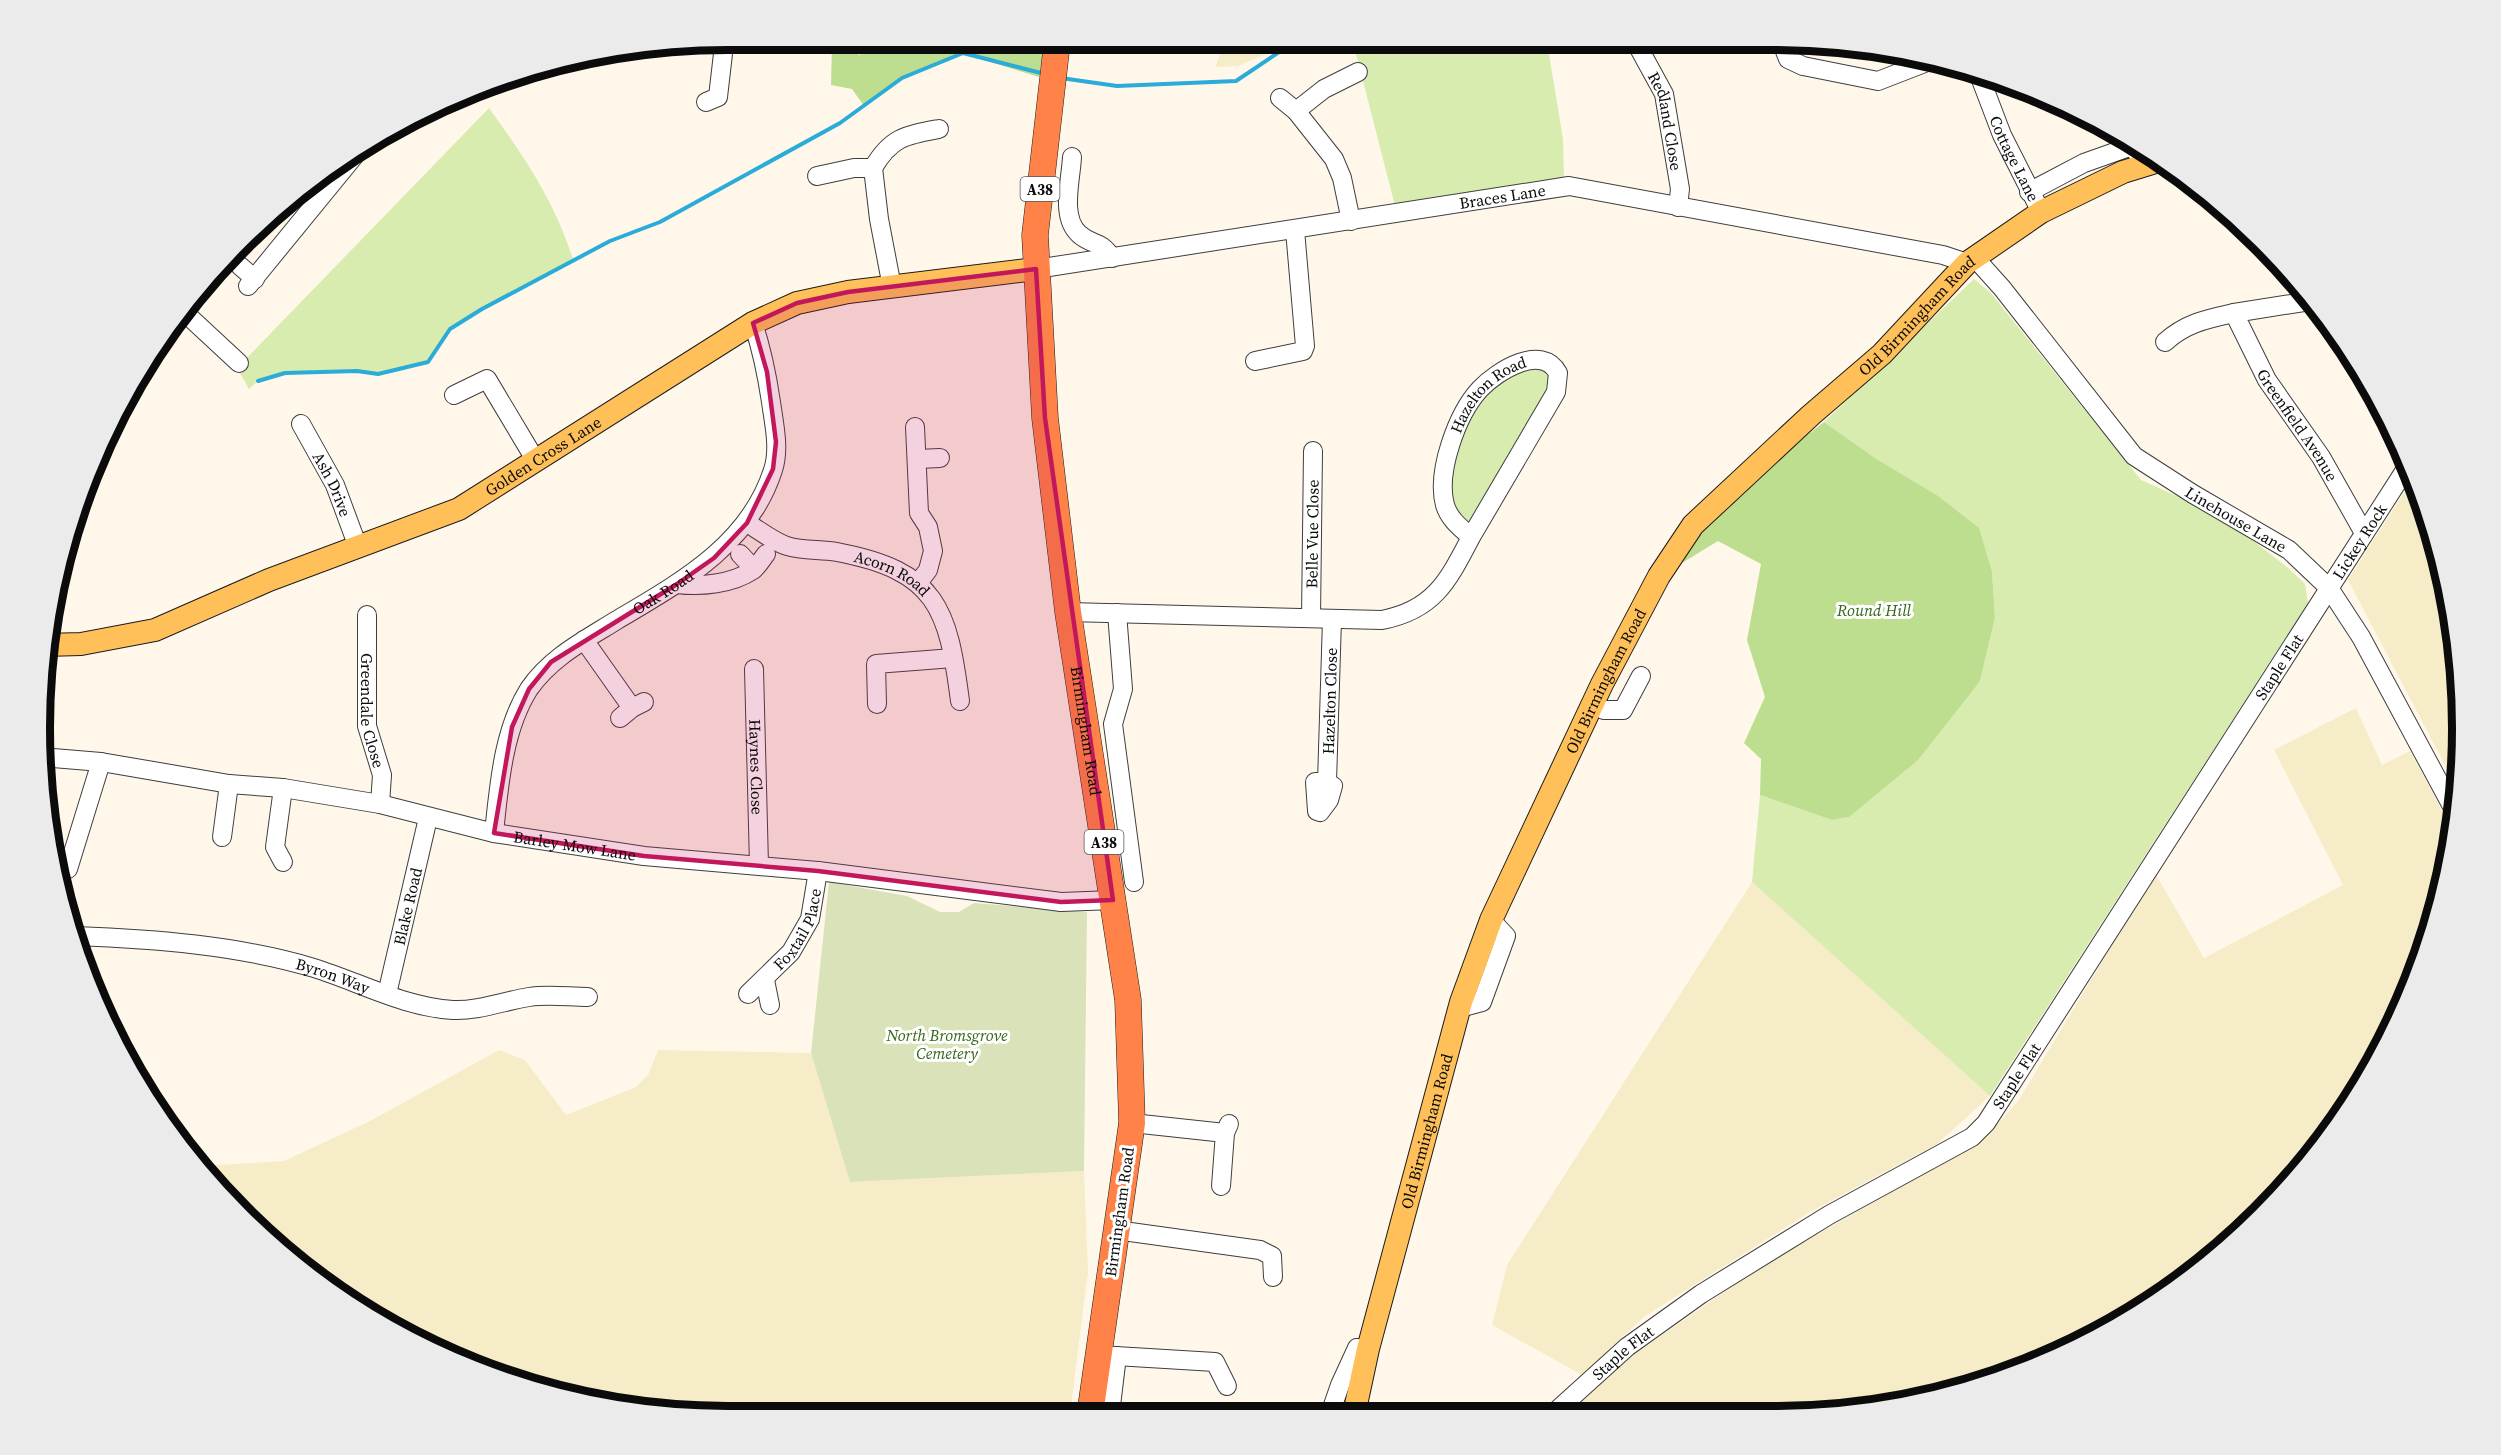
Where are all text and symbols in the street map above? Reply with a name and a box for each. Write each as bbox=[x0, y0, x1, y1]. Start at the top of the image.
street label: Redland Close bbox=[1643, 68, 1688, 172]
street label: Cottage Lane bbox=[1985, 113, 2045, 205]
road number: A38 bbox=[1020, 177, 1060, 201]
street label: Braces Lane bbox=[1458, 179, 1547, 214]
street label: Old Birmingham Road bbox=[1854, 250, 1979, 381]
street label: Hazelton Road bbox=[1445, 350, 1529, 437]
street label: Greenfield Avenue bbox=[2252, 365, 2343, 485]
street label: Golden Cross Lane bbox=[481, 411, 605, 501]
street label: Ash Drive bbox=[308, 448, 357, 520]
street label: Belle Vue Close bbox=[1300, 479, 1324, 589]
street label: Linehouse Lane bbox=[2181, 481, 2291, 557]
street label: Lickey Rock bbox=[2327, 499, 2392, 584]
street label: Acorn Road bbox=[852, 545, 935, 601]
street label: Oak Road bbox=[628, 564, 698, 619]
park label: Round Hill bbox=[1836, 599, 1912, 621]
street label: Old Birmingham Road bbox=[1560, 605, 1651, 757]
street label: Staple Flat bbox=[2250, 629, 2309, 704]
street label: Hazelton Close bbox=[1317, 647, 1342, 755]
street label: Greendale Close bbox=[356, 653, 390, 770]
street label: Birmingham Road bbox=[1065, 664, 1107, 797]
street label: Haynes Close bbox=[744, 719, 769, 815]
street label: Barley Mow Lane bbox=[512, 825, 638, 866]
road number: A38 bbox=[1084, 830, 1124, 854]
street label: Blake Road bbox=[388, 865, 427, 947]
street label: Foxtail Place bbox=[768, 887, 826, 975]
street label: Byron Way bbox=[294, 952, 374, 999]
park label: North Bromsgrove Cemetery bbox=[885, 1024, 1008, 1064]
street label: Staple Flat bbox=[1987, 1038, 2046, 1113]
street label: Old Birmingham Road bbox=[1395, 1051, 1458, 1211]
street label: Birmingham Road bbox=[1099, 1146, 1139, 1278]
street label: Staple Flat bbox=[1587, 1320, 1659, 1385]

